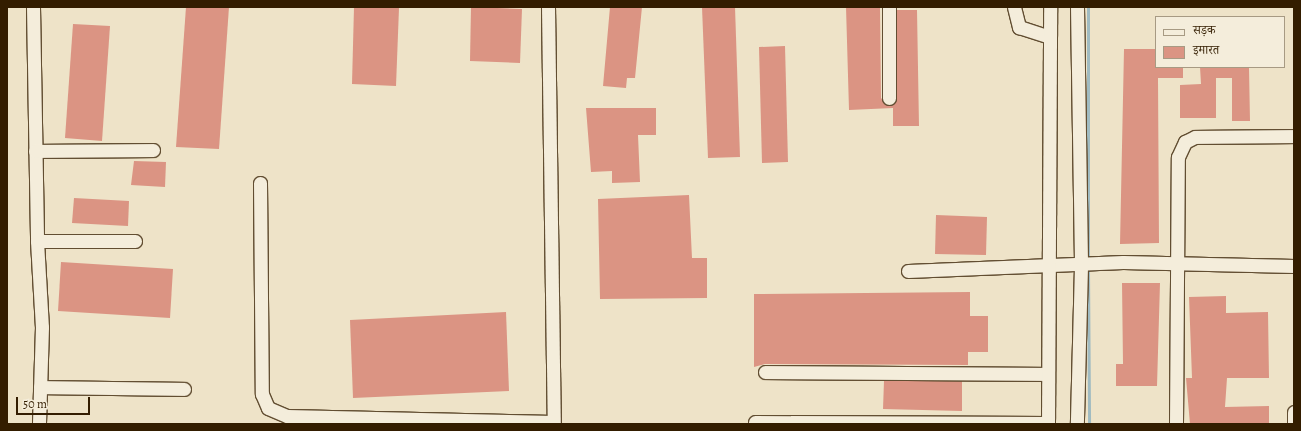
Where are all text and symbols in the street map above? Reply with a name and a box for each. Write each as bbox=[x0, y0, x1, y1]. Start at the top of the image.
legend bbox=[1155, 16, 1285, 68]
text: सड़क bbox=[1193, 22, 1216, 38]
text: इमारत bbox=[1193, 42, 1219, 58]
scale bar bbox=[18, 389, 92, 415]
text: 50 m bbox=[23, 396, 47, 412]

